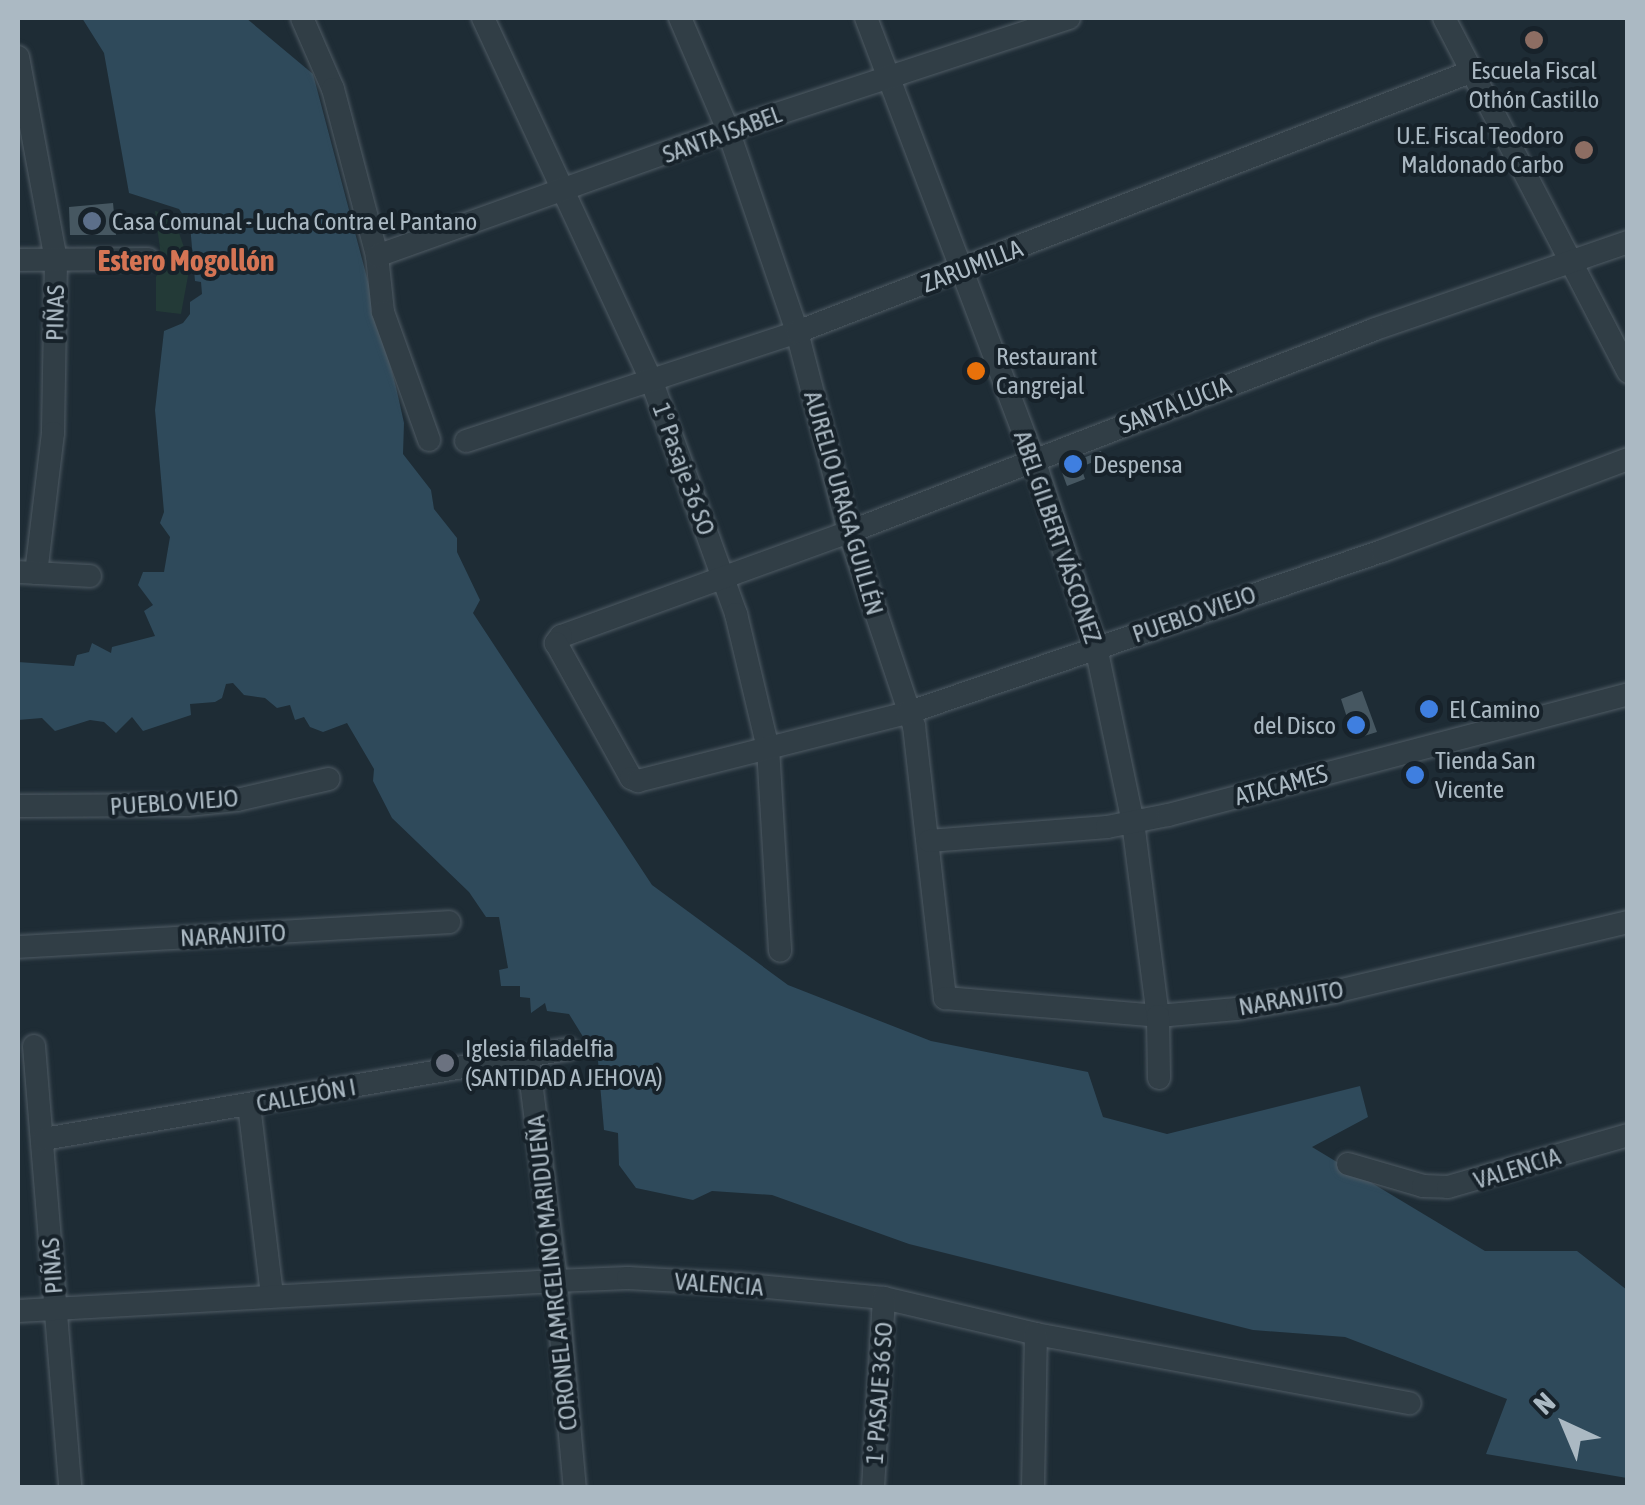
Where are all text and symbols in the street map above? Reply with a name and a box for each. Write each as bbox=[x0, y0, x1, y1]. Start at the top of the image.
marker: Escuela Fiscal Othón Castillo bbox=[1523, 29, 1545, 51]
place label: Escuela Fiscal Othón Castillo bbox=[1469, 56, 1599, 115]
street label: SANTA ISABEL bbox=[658, 99, 786, 169]
place label: U.E. Fiscal Teodoro Maldonado Carbo bbox=[1396, 121, 1564, 180]
marker: U.E. Fiscal Teodoro Maldonado Carbo bbox=[1573, 139, 1595, 161]
place label: Casa Comunal - Lucha Contra el Pantano bbox=[112, 206, 477, 236]
marker: Casa Comunal - Lucha Contra el Pantano bbox=[81, 210, 103, 232]
street label: ZARUMILLA bbox=[917, 233, 1027, 299]
district label: Estero Mogollón bbox=[97, 242, 275, 278]
street label: PIÑAS bbox=[40, 285, 70, 341]
place label: Restaurant Cangrejal bbox=[996, 342, 1097, 401]
marker: Restaurant Cangrejal bbox=[965, 360, 987, 382]
street label: SANTA LUCIA bbox=[1115, 370, 1235, 440]
street label: AURELIO URAGA GUILLÉN bbox=[798, 387, 890, 619]
street label: 1º Pasaje 36 SO bbox=[646, 399, 722, 539]
street label: ABEL GILBERT VÁSCONEZ bbox=[1008, 427, 1108, 647]
place label: Despensa bbox=[1093, 449, 1183, 479]
marker: Despensa bbox=[1062, 453, 1084, 475]
street label: PUEBLO VIEJO bbox=[1128, 579, 1260, 649]
place label: El Camino bbox=[1449, 694, 1540, 724]
marker: El Camino bbox=[1418, 698, 1440, 720]
place label: del Disco bbox=[1253, 710, 1336, 740]
marker: del Disco bbox=[1345, 714, 1367, 736]
place label: Tienda San Vicente bbox=[1435, 746, 1536, 805]
street label: ATACAMES bbox=[1231, 758, 1331, 812]
marker: Tienda San Vicente bbox=[1404, 764, 1426, 786]
street label: PUEBLO VIEJO bbox=[109, 783, 239, 821]
street label: NARANJITO bbox=[179, 917, 287, 953]
street label: NARANJITO bbox=[1236, 974, 1346, 1022]
place label: Iglesia filadelfia (SANTIDAD A JEHOVA) bbox=[465, 1034, 663, 1093]
marker: Iglesia filadelfia (SANTIDAD A JEHOVA) bbox=[434, 1052, 456, 1074]
street label: CALLEJÓN I bbox=[254, 1071, 358, 1119]
street label: CORONEL AMRCELINO MARIDUEÑA bbox=[521, 1114, 583, 1432]
street label: VALENCIA bbox=[1470, 1141, 1564, 1195]
street label: PIÑAS bbox=[35, 1237, 69, 1295]
street label: VALENCIA bbox=[674, 1266, 764, 1302]
street label: 1° PASAJE 36 SO bbox=[859, 1321, 899, 1465]
north arrow bbox=[1515, 1375, 1615, 1475]
text: N bbox=[1527, 1386, 1561, 1421]

